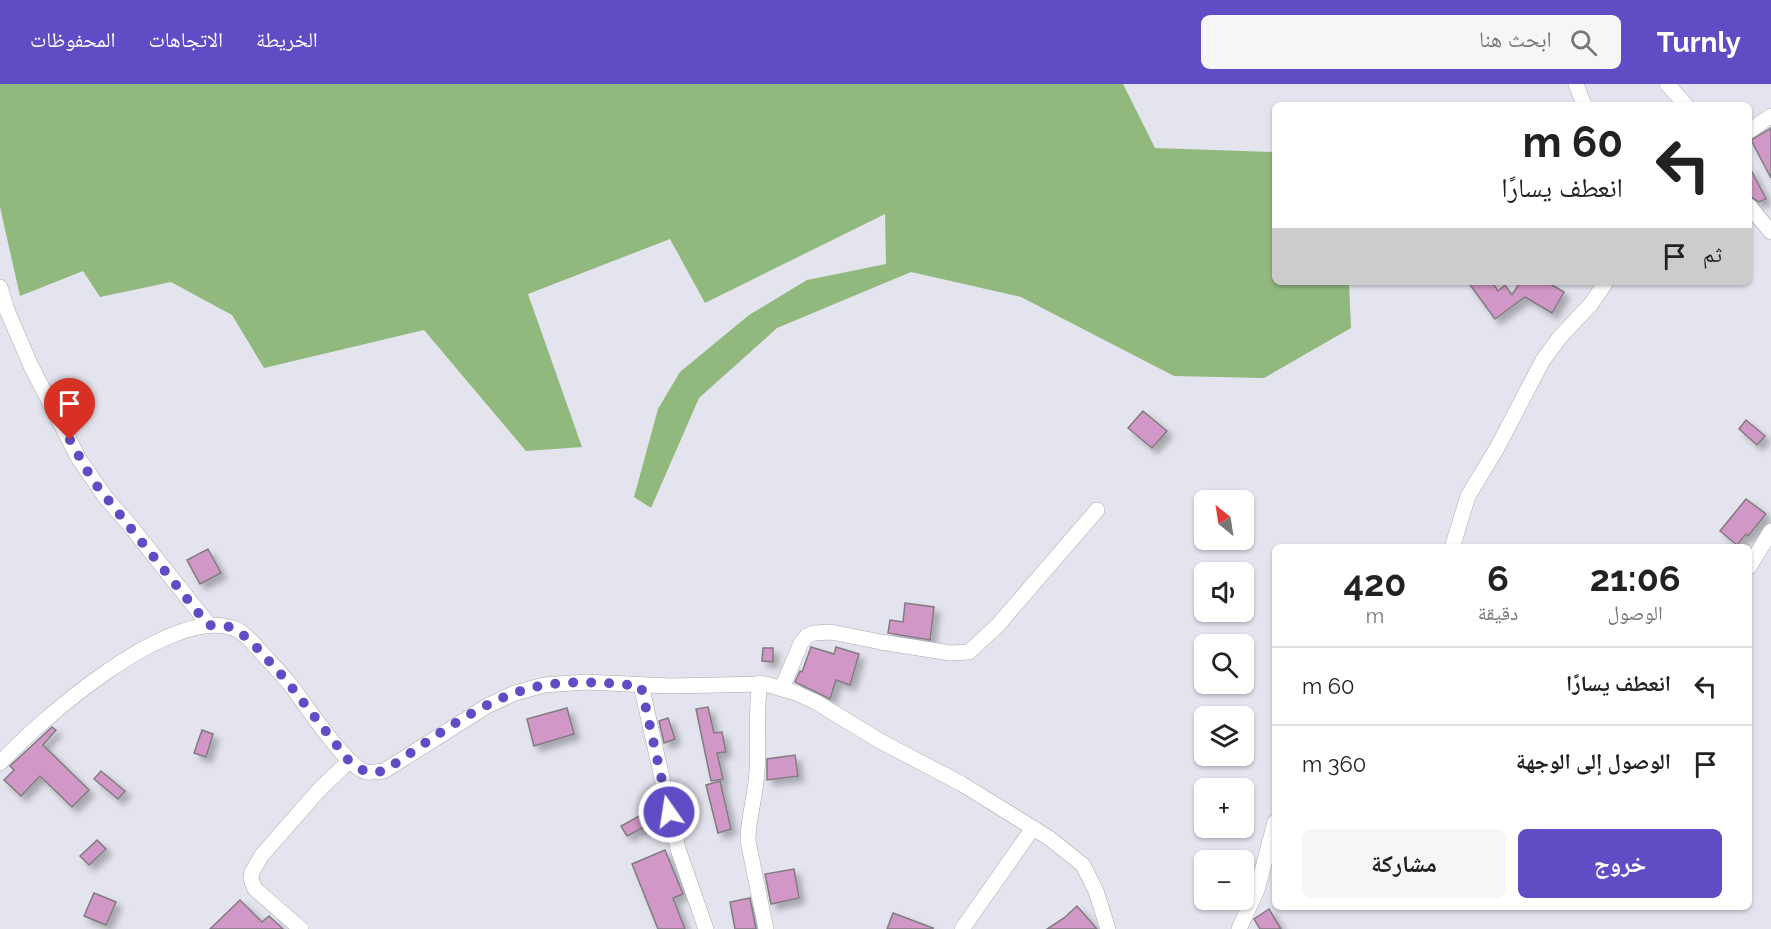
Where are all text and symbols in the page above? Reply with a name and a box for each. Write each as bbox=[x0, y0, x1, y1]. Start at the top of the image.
search box bbox=[1201, 15, 1621, 69]
text: ابحث هنا bbox=[1479, 26, 1552, 52]
icon: search bbox=[1567, 26, 1600, 59]
text: Turnly bbox=[1657, 26, 1741, 59]
text: المحفوظات bbox=[30, 27, 115, 52]
text: الاتجاهات bbox=[148, 27, 223, 52]
text: الخريطة bbox=[256, 27, 318, 52]
text: 60 m bbox=[1523, 118, 1623, 167]
icon: left bbox=[1644, 126, 1722, 204]
text: انعطف يسارًا bbox=[1501, 172, 1623, 203]
icon: arrive bbox=[1658, 240, 1691, 273]
text: ثم bbox=[1703, 241, 1722, 267]
pin bbox=[44, 378, 95, 440]
icon: arrive bbox=[53, 387, 86, 420]
north arrow bbox=[1194, 490, 1254, 550]
map controls bbox=[1194, 490, 1254, 910]
text: 6 bbox=[1487, 557, 1509, 599]
text: 21:06 bbox=[1590, 557, 1681, 599]
button: sound bbox=[1194, 562, 1254, 622]
text: 420 bbox=[1343, 562, 1406, 604]
text: دقيقة bbox=[1478, 601, 1518, 625]
text: الوصول bbox=[1608, 601, 1663, 625]
text: m bbox=[1366, 604, 1384, 628]
button: search bbox=[1194, 634, 1254, 694]
text: انعطف يسارًا bbox=[1566, 670, 1671, 696]
icon: left bbox=[1689, 670, 1722, 703]
text: 60 m bbox=[1302, 673, 1355, 699]
button: layers bbox=[1194, 706, 1254, 766]
text: الوصول إلى الوجهة bbox=[1516, 748, 1671, 774]
icon: arrive bbox=[1689, 748, 1722, 781]
text: 360 m bbox=[1302, 751, 1366, 777]
button: + bbox=[1194, 778, 1254, 838]
position arrow bbox=[637, 780, 701, 844]
button: مشاركة bbox=[1302, 829, 1506, 898]
button: خروج bbox=[1518, 829, 1722, 898]
button: − bbox=[1194, 850, 1254, 910]

